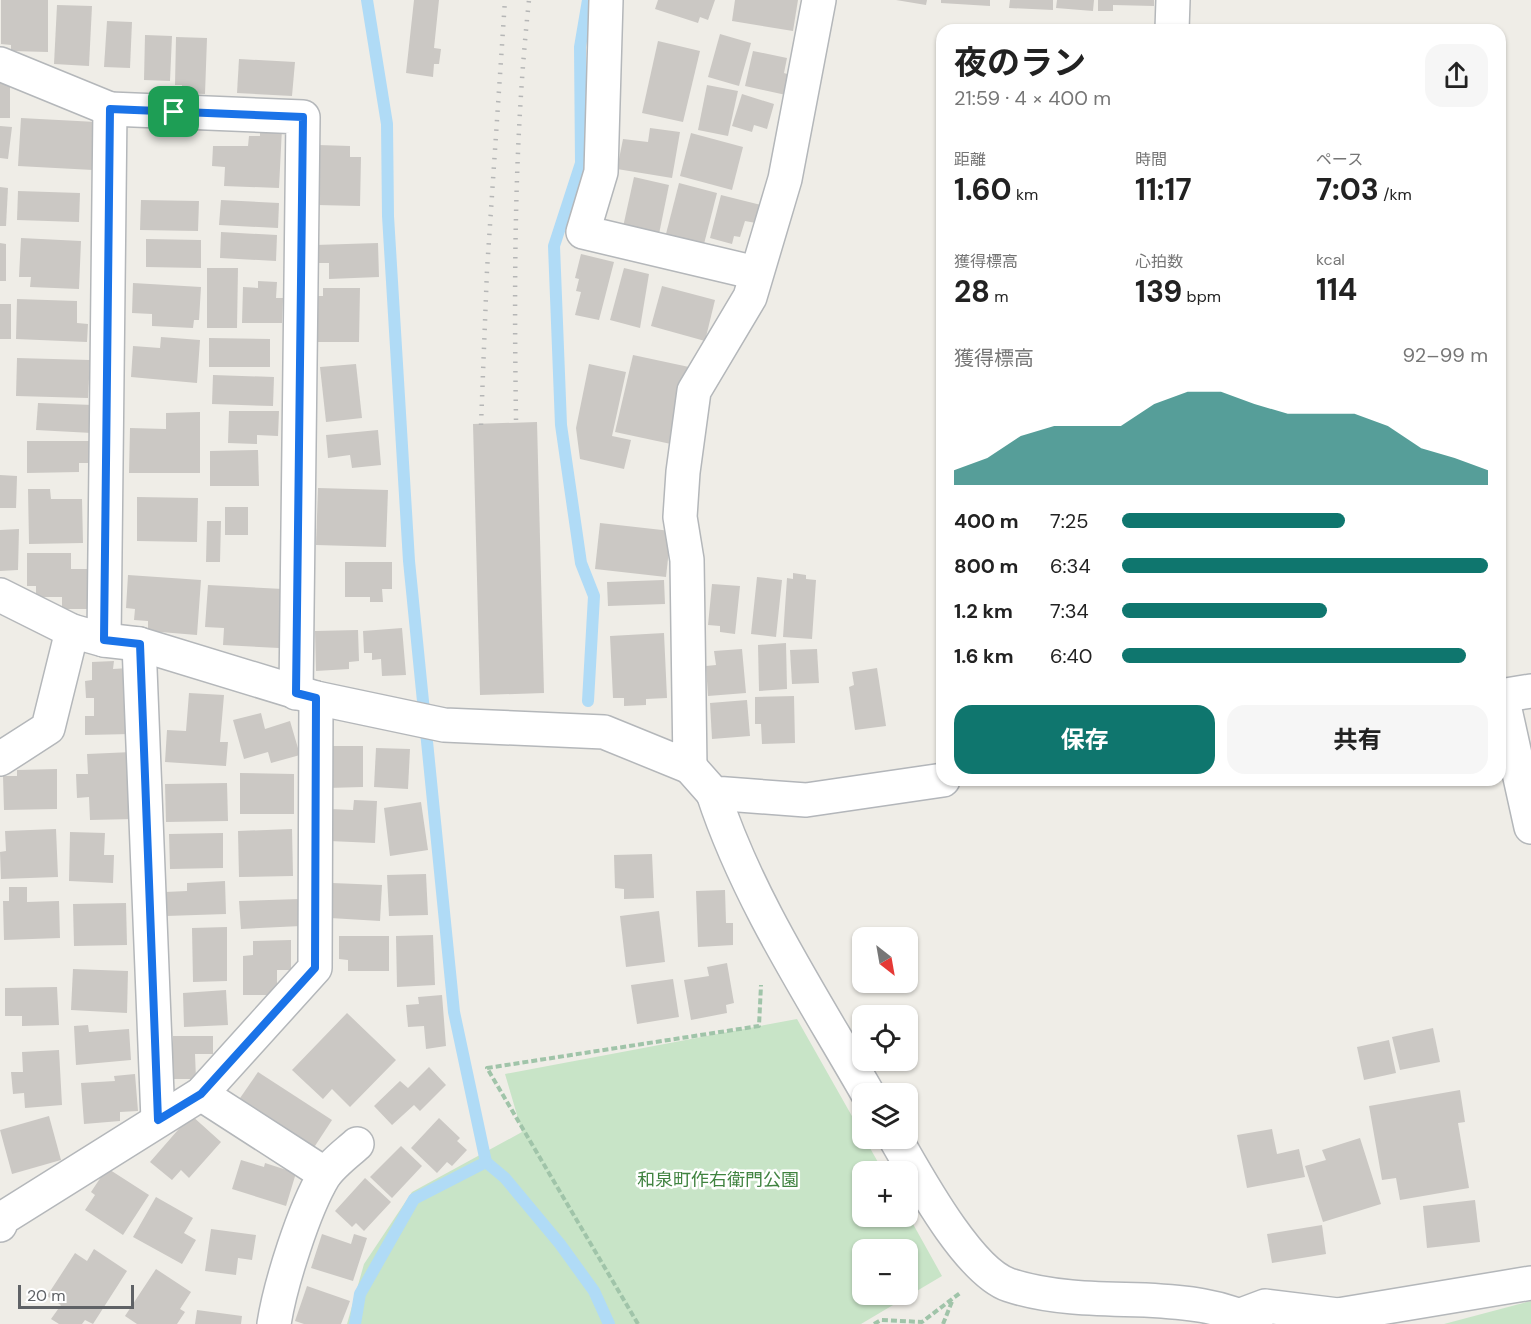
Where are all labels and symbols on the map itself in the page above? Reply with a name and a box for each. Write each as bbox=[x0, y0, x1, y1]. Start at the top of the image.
pin bbox=[148, 86, 199, 137]
north arrow bbox=[852, 927, 918, 993]
park label: 和泉町作右衛門公園 bbox=[637, 1168, 799, 1192]
scale bar bbox=[18, 1282, 134, 1310]

